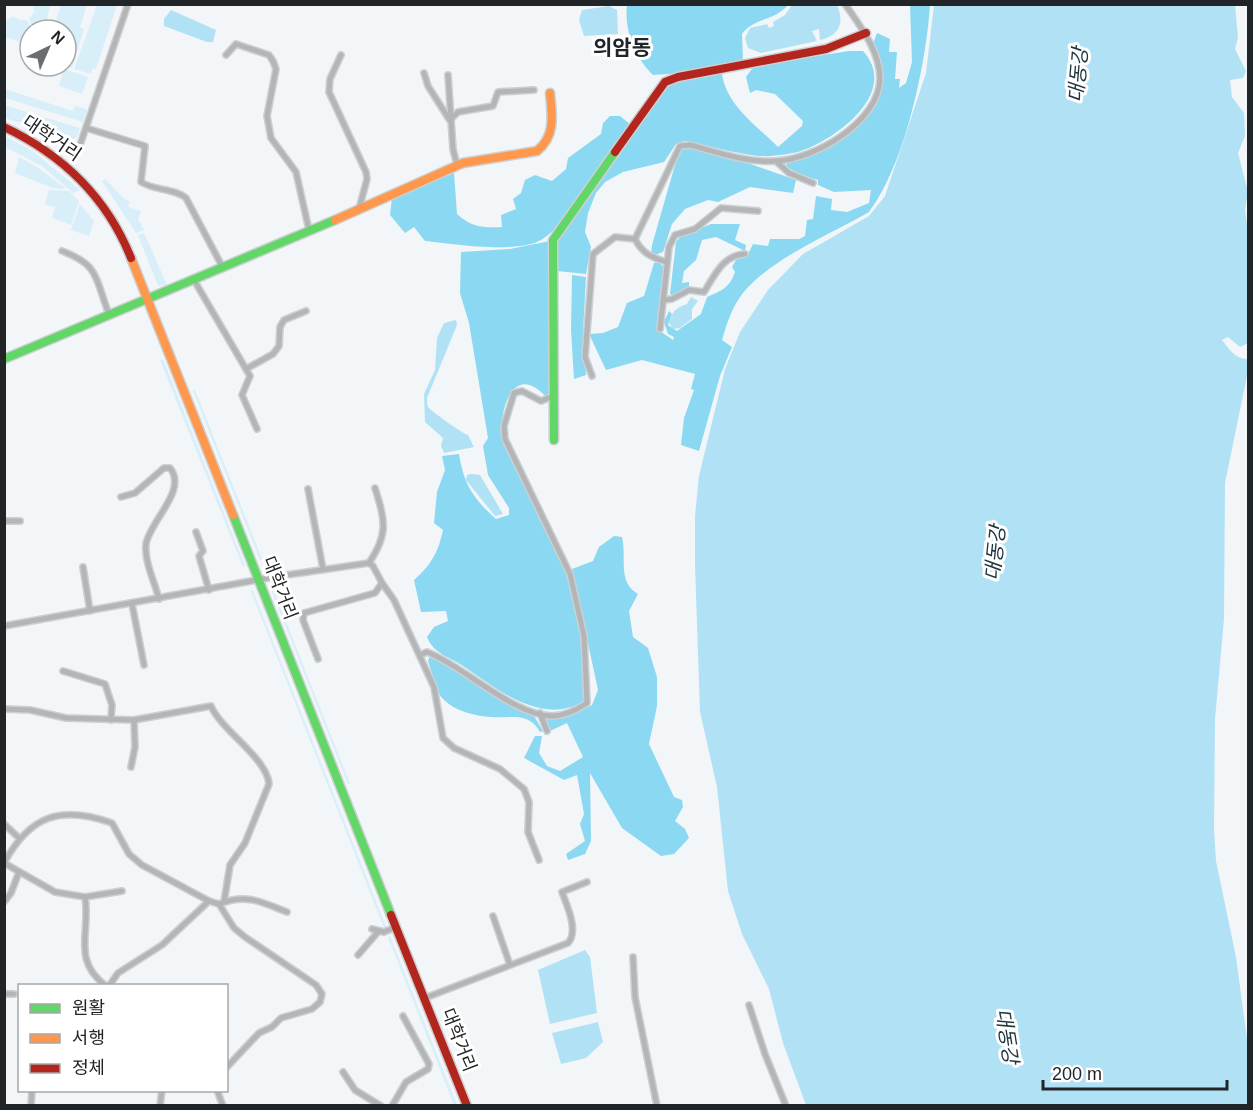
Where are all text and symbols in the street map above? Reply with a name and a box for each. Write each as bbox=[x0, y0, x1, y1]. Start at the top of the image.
north arrow bbox=[18, 18, 78, 78]
text: N bbox=[48, 27, 68, 48]
district label: 의암동 bbox=[593, 36, 651, 59]
water label: 대동강 bbox=[1065, 44, 1092, 103]
street label: 대학거리 bbox=[19, 111, 85, 165]
water label: 대동강 bbox=[981, 522, 1009, 582]
street label: 대학거리 bbox=[259, 553, 301, 623]
legend bbox=[18, 984, 228, 1092]
text: 원활 bbox=[72, 998, 105, 1018]
street label: 대학거리 bbox=[438, 1005, 480, 1075]
water label: 대동강 bbox=[992, 1007, 1023, 1068]
text: 서행 bbox=[72, 1028, 105, 1048]
scale bar bbox=[1043, 1053, 1228, 1091]
text: 정체 bbox=[72, 1058, 105, 1078]
text: 200 m bbox=[1052, 1064, 1102, 1084]

